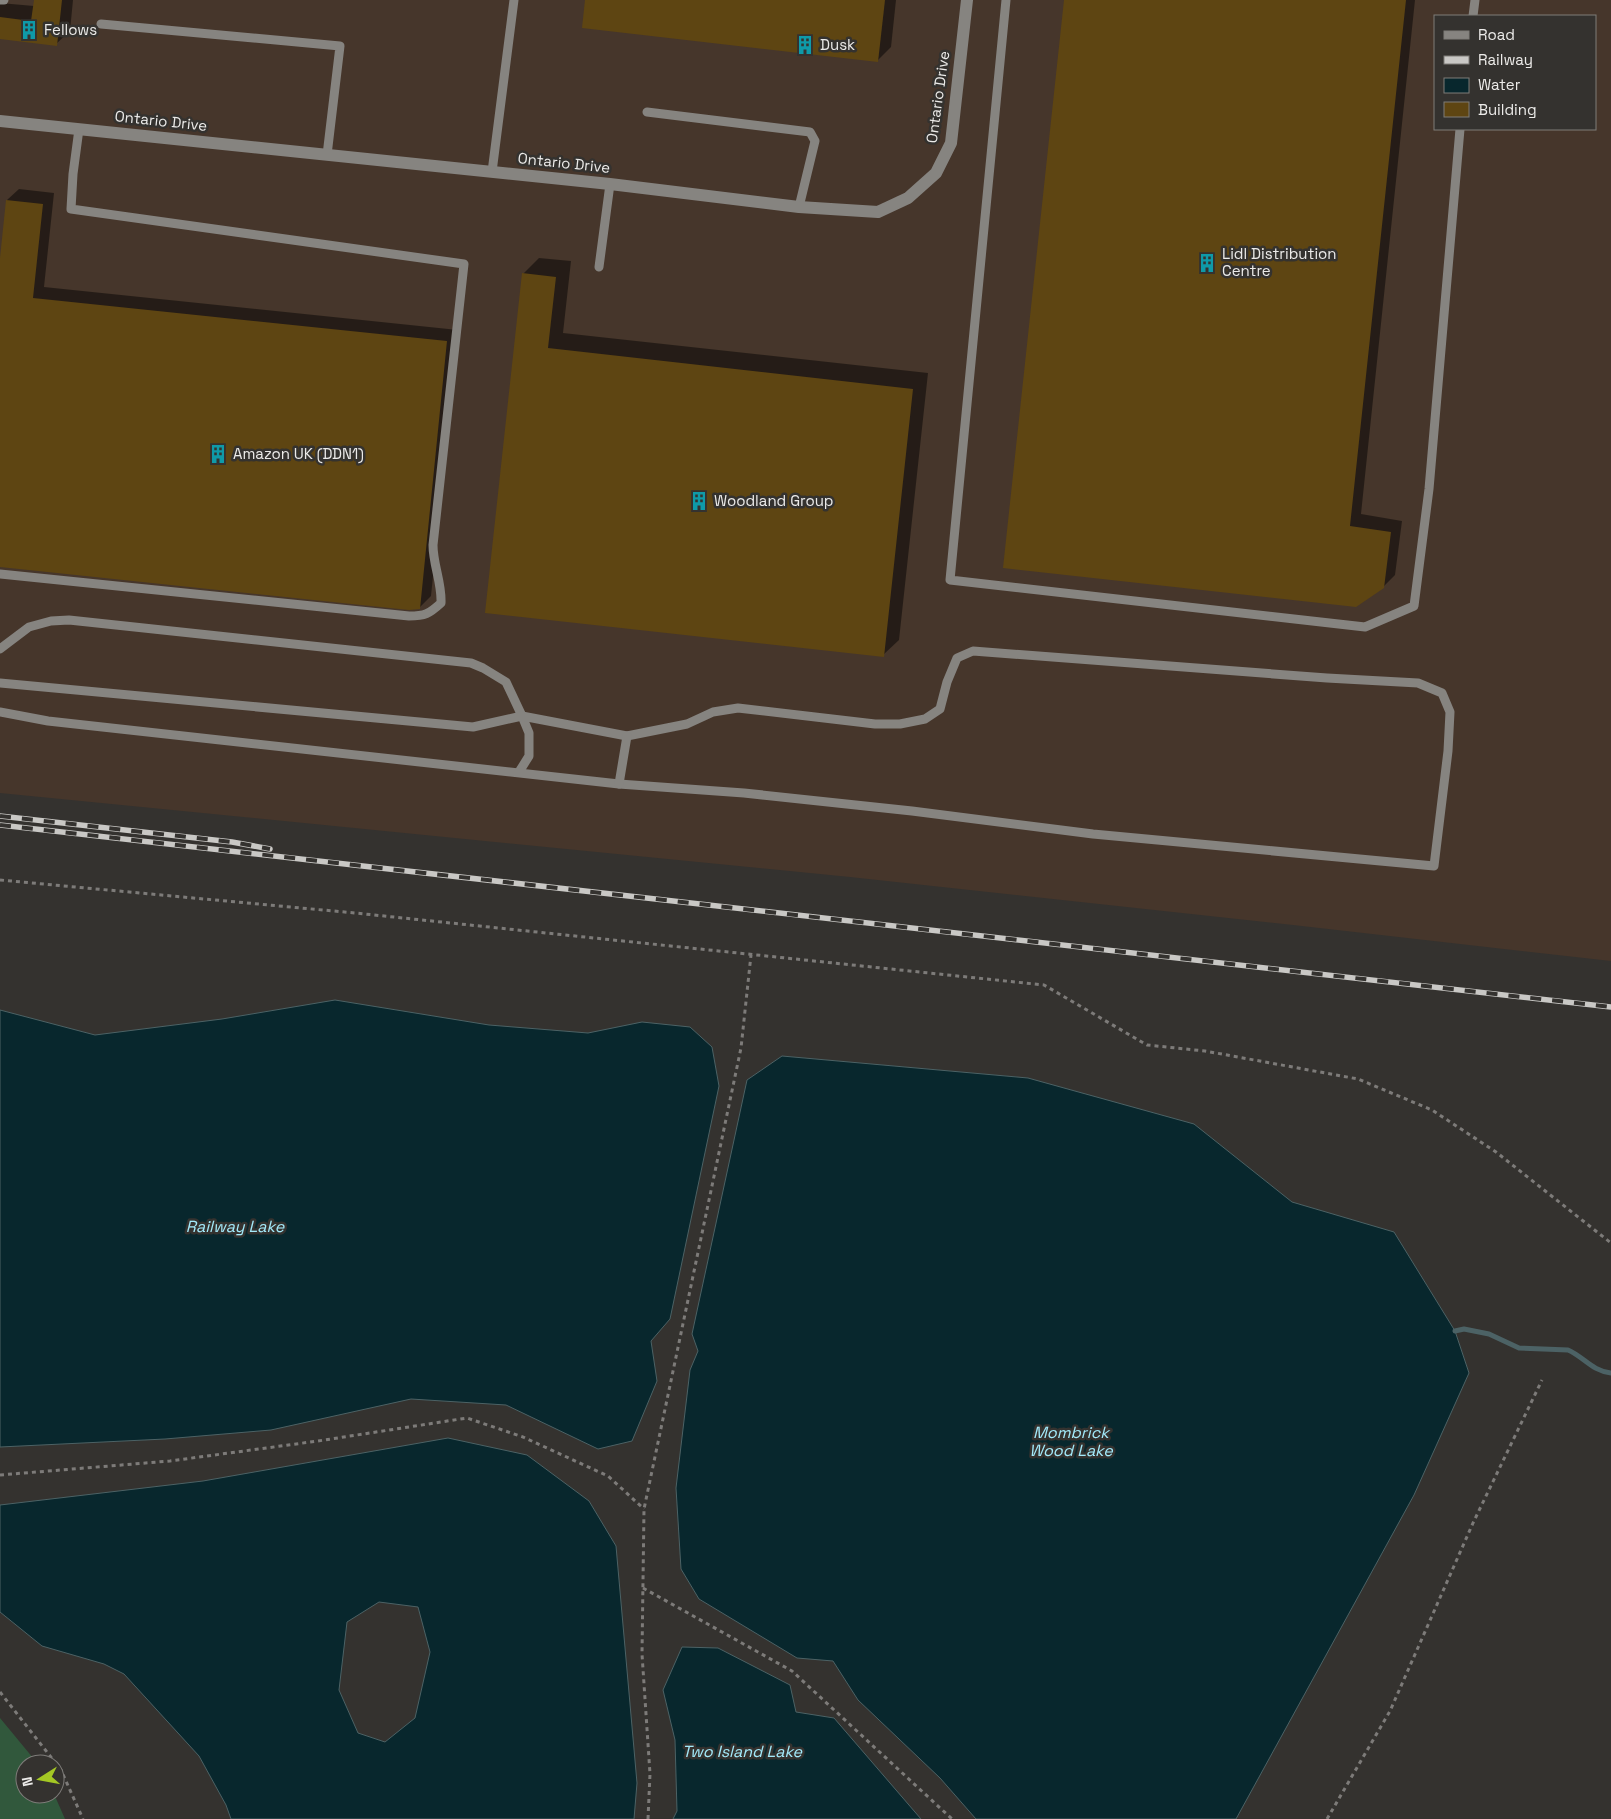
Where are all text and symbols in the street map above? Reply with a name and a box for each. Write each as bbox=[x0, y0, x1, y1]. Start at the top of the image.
legend bbox=[1434, 15, 1596, 130]
building icon: Fellows bbox=[18, 19, 40, 41]
place label: Fellows bbox=[44, 20, 97, 39]
text: Road bbox=[1478, 25, 1515, 44]
building icon: Dusk bbox=[794, 34, 816, 56]
place label: Dusk bbox=[820, 35, 855, 54]
street label: Ontario Drive bbox=[922, 50, 953, 144]
text: Railway bbox=[1478, 50, 1533, 69]
text: Water bbox=[1478, 75, 1521, 94]
text: Building bbox=[1478, 100, 1537, 119]
street label: Ontario Drive bbox=[114, 106, 208, 135]
street label: Ontario Drive bbox=[517, 148, 611, 177]
place label: Lidl Distribution Centre bbox=[1222, 244, 1337, 280]
building icon: Lidl Distribution Centre bbox=[1196, 252, 1218, 274]
building icon: Amazon UK (DDN1) bbox=[207, 443, 229, 465]
place label: Amazon UK (DDN1) bbox=[233, 444, 364, 464]
building icon: Woodland Group bbox=[688, 490, 710, 512]
place label: Woodland Group bbox=[714, 491, 834, 510]
water label: Railway Lake bbox=[186, 1216, 285, 1237]
water label: Mombrick Wood Lake bbox=[1029, 1422, 1113, 1461]
water label: Two Island Lake bbox=[682, 1741, 803, 1762]
north arrow bbox=[15, 1754, 65, 1804]
text: N bbox=[18, 1775, 37, 1788]

